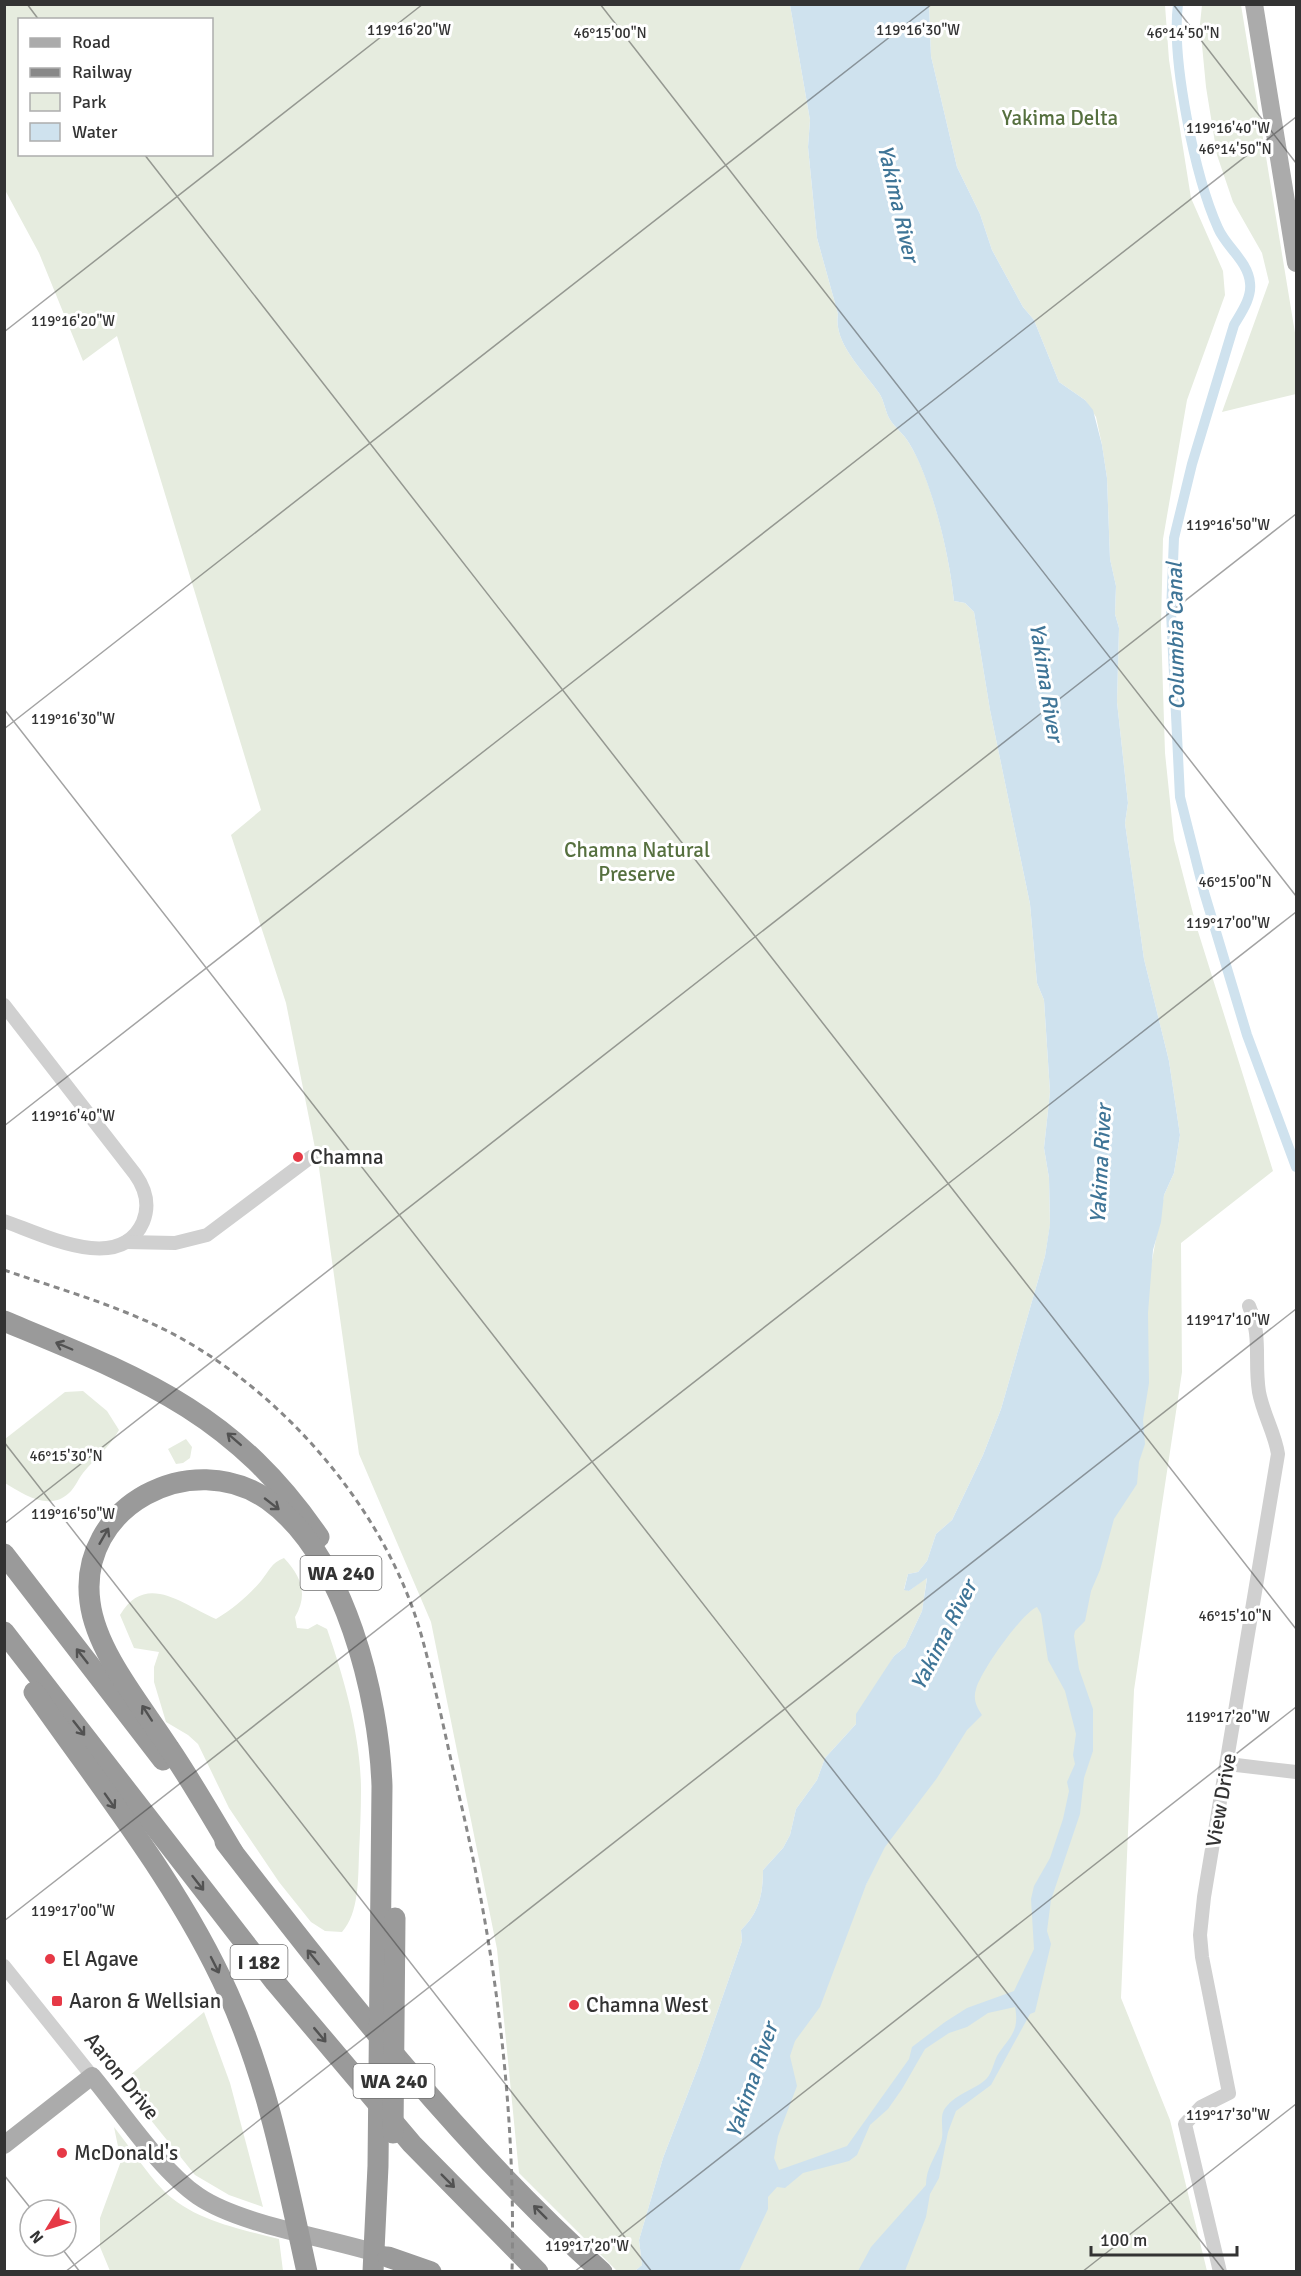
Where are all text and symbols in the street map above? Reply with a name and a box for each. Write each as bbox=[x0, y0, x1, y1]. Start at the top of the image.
legend bbox=[18, 18, 213, 156]
text: 119°16'20"W bbox=[367, 21, 451, 39]
text: 119°16'30"W bbox=[876, 21, 960, 39]
text: 46°15'00"N bbox=[573, 24, 647, 42]
text: 46°14'50"N bbox=[1146, 24, 1220, 42]
text: Road bbox=[72, 31, 111, 53]
text: Railway bbox=[72, 61, 133, 83]
text: Park bbox=[72, 91, 107, 113]
park label: Yakima Delta bbox=[1002, 105, 1118, 131]
text: 119°16'40"W bbox=[1186, 119, 1270, 137]
text: Water bbox=[72, 121, 118, 143]
text: 46°14'50"N bbox=[1198, 140, 1272, 158]
water label: Yakima River bbox=[872, 142, 926, 267]
text: 119°16'20"W bbox=[31, 312, 115, 330]
text: 119°16'50"W bbox=[1186, 516, 1270, 534]
water label: Columbia Canal bbox=[1161, 560, 1190, 710]
water label: Yakima River bbox=[1024, 621, 1070, 746]
text: 119°16'30"W bbox=[31, 710, 115, 728]
park label: Chamna Natural Preserve bbox=[564, 837, 710, 887]
text: 46°15'00"N bbox=[1198, 873, 1272, 891]
text: 119°17'00"W bbox=[1186, 914, 1270, 932]
water label: Yakima River bbox=[1084, 1101, 1117, 1224]
text: 119°16'40"W bbox=[31, 1107, 115, 1125]
place label: Chamna bbox=[310, 1144, 384, 1170]
marker: Chamna bbox=[291, 1150, 305, 1164]
text: 119°17'10"W bbox=[1186, 1311, 1270, 1329]
one-way arrow bbox=[55, 1340, 74, 1351]
one-way arrow bbox=[226, 1433, 242, 1446]
text: 46°15'30"N bbox=[29, 1447, 103, 1465]
one-way arrow bbox=[263, 1497, 279, 1510]
text: 119°16'50"W bbox=[31, 1505, 115, 1523]
one-way arrow bbox=[99, 1528, 111, 1545]
road number: WA 240 bbox=[300, 1556, 382, 1590]
water label: Yakima River bbox=[904, 1573, 984, 1695]
text: 46°15'10"N bbox=[1198, 1607, 1272, 1625]
one-way arrow bbox=[76, 1648, 89, 1664]
one-way arrow bbox=[141, 1705, 153, 1722]
text: 119°17'20"W bbox=[1186, 1708, 1270, 1726]
one-way arrow bbox=[72, 1720, 85, 1736]
street label: View Drive bbox=[1200, 1751, 1242, 1849]
one-way arrow bbox=[104, 1793, 116, 1809]
one-way arrow bbox=[192, 1874, 204, 1890]
text: 119°17'00"W bbox=[31, 1902, 115, 1920]
road number: I 182 bbox=[230, 1945, 288, 1979]
place label: El Agave bbox=[62, 1946, 139, 1972]
one-way arrow bbox=[306, 1950, 320, 1965]
marker: El Agave bbox=[43, 1952, 57, 1966]
one-way arrow bbox=[210, 1956, 221, 1974]
place label: Aaron & Wellsian bbox=[69, 1988, 221, 2014]
place label: Chamna West bbox=[586, 1992, 708, 2018]
marker: Aaron & Wellsian bbox=[50, 1994, 64, 2008]
marker: Chamna West bbox=[567, 1998, 581, 2012]
water label: Yakima River bbox=[719, 2017, 785, 2141]
street label: Aaron Drive bbox=[79, 2027, 165, 2125]
one-way arrow bbox=[313, 2027, 326, 2043]
road number: WA 240 bbox=[354, 2064, 434, 2098]
text: 119°17'30"W bbox=[1186, 2106, 1270, 2124]
place label: McDonald's bbox=[74, 2140, 178, 2166]
marker: McDonald's bbox=[55, 2146, 69, 2160]
one-way arrow bbox=[441, 2174, 456, 2189]
north arrow bbox=[18, 2198, 78, 2258]
one-way arrow bbox=[533, 2205, 548, 2220]
scale bar bbox=[1091, 2219, 1236, 2257]
text: N bbox=[26, 2226, 48, 2247]
text: 100 m bbox=[1100, 2229, 1147, 2251]
text: 119°17'20"W bbox=[545, 2237, 629, 2255]

